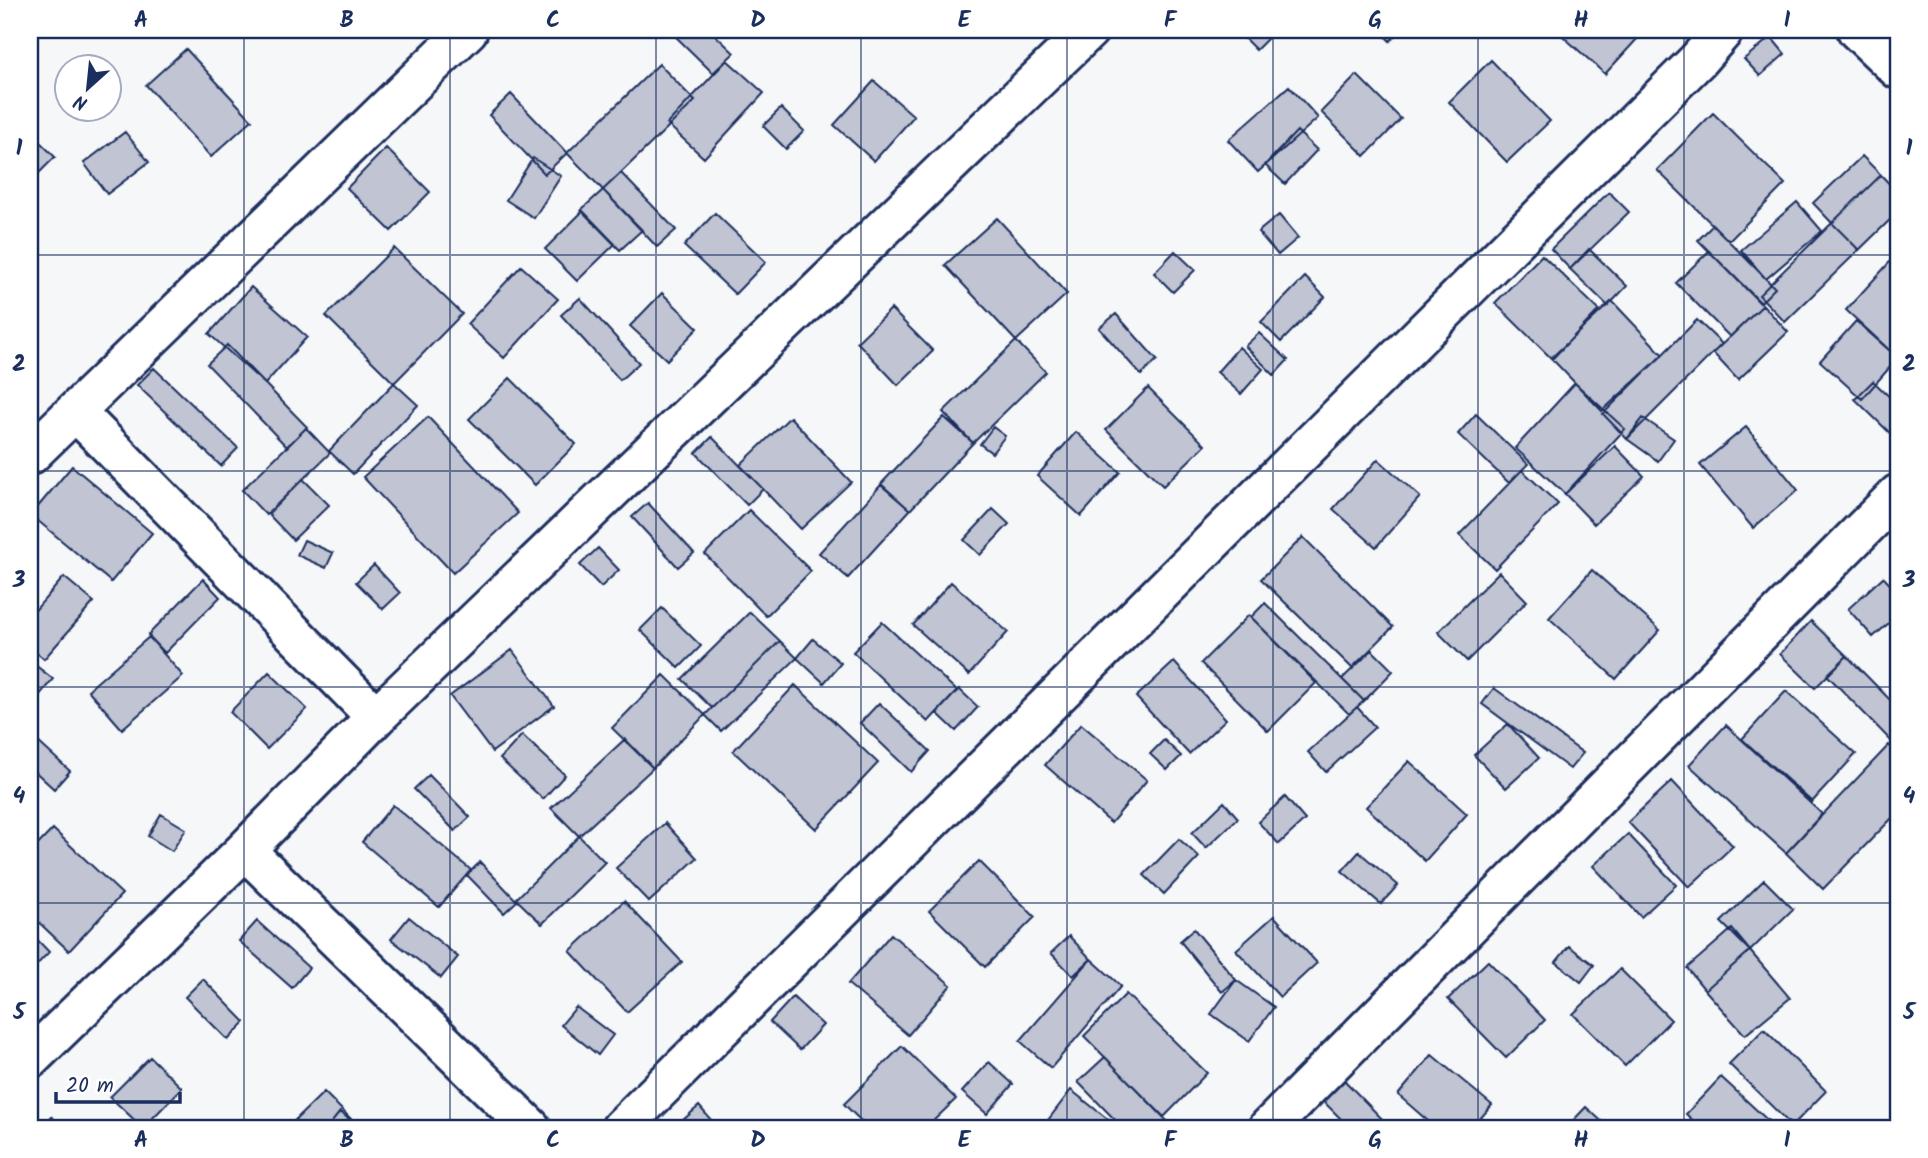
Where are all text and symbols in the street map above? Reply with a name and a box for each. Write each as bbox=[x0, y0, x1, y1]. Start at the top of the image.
text: A bbox=[134, 3, 148, 39]
text: B bbox=[340, 3, 354, 39]
text: C bbox=[546, 3, 560, 39]
text: D bbox=[750, 3, 766, 39]
text: E bbox=[958, 3, 972, 39]
text: F bbox=[1164, 3, 1178, 39]
text: G bbox=[1368, 3, 1382, 39]
text: H bbox=[1574, 3, 1589, 39]
text: I bbox=[1783, 3, 1791, 39]
north arrow bbox=[52, 52, 122, 122]
text: N bbox=[69, 85, 93, 117]
text: 1 bbox=[16, 131, 23, 167]
text: 1 bbox=[1906, 131, 1913, 167]
text: 2 bbox=[12, 347, 26, 383]
text: 2 bbox=[1902, 347, 1916, 383]
text: 3 bbox=[12, 563, 26, 599]
text: 3 bbox=[1902, 563, 1916, 599]
text: 4 bbox=[13, 779, 26, 815]
text: 4 bbox=[1903, 779, 1916, 815]
text: 5 bbox=[12, 995, 27, 1031]
text: 5 bbox=[1902, 995, 1917, 1031]
scale bar bbox=[56, 1060, 180, 1104]
text: 20 m bbox=[66, 1070, 114, 1103]
text: A bbox=[134, 1123, 148, 1158]
text: B bbox=[340, 1123, 354, 1158]
text: C bbox=[546, 1123, 560, 1158]
text: D bbox=[750, 1123, 766, 1158]
text: E bbox=[958, 1123, 972, 1158]
text: F bbox=[1164, 1123, 1178, 1158]
text: G bbox=[1368, 1123, 1382, 1158]
text: H bbox=[1574, 1123, 1589, 1158]
text: I bbox=[1783, 1123, 1791, 1158]

